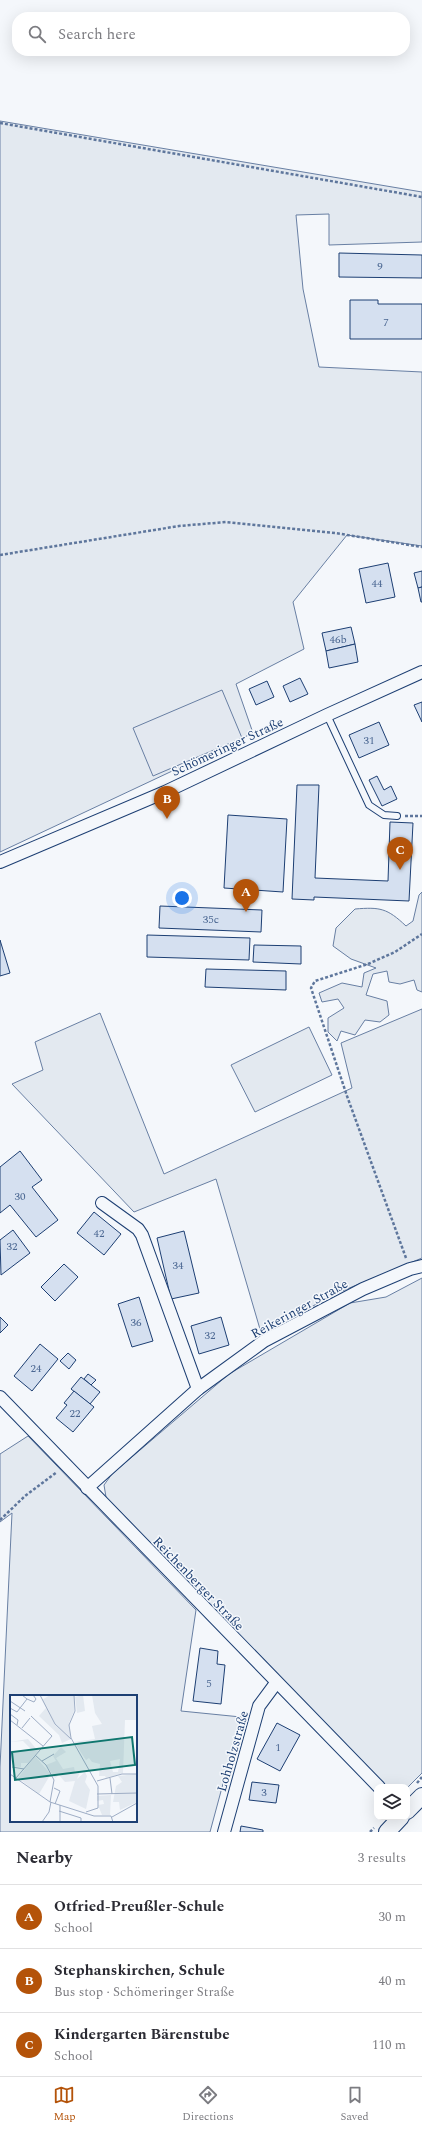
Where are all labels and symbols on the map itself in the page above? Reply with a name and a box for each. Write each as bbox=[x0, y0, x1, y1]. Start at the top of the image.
house number: 9 bbox=[377, 258, 383, 275]
house number: 7 bbox=[383, 314, 389, 331]
house number: 44 bbox=[372, 575, 383, 592]
house number: 46b bbox=[329, 631, 347, 648]
street label: Schömeringer Straße bbox=[168, 712, 287, 782]
house number: 31 bbox=[364, 732, 375, 749]
pin: B bbox=[154, 786, 180, 819]
pin: C bbox=[387, 837, 413, 870]
pin: A bbox=[233, 879, 259, 912]
your location bbox=[172, 888, 192, 908]
house number: 35c bbox=[203, 911, 219, 928]
house number: 30 bbox=[15, 1188, 26, 1205]
house number: 42 bbox=[94, 1225, 105, 1242]
house number: 32 bbox=[7, 1238, 18, 1255]
house number: 34 bbox=[173, 1257, 184, 1274]
street label: Reikeringer Straße bbox=[247, 1274, 352, 1344]
house number: 36 bbox=[131, 1314, 142, 1331]
house number: 32 bbox=[205, 1327, 216, 1344]
house number: 24 bbox=[31, 1360, 42, 1377]
house number: 22 bbox=[70, 1405, 81, 1422]
street label: Reichenberger Straße bbox=[148, 1532, 249, 1635]
house number: 5 bbox=[206, 1675, 212, 1692]
inset map bbox=[10, 1695, 137, 1822]
street label: Lohholzstraße bbox=[212, 1708, 254, 1794]
house number: 1 bbox=[275, 1739, 281, 1756]
house number: 3 bbox=[261, 1784, 267, 1801]

